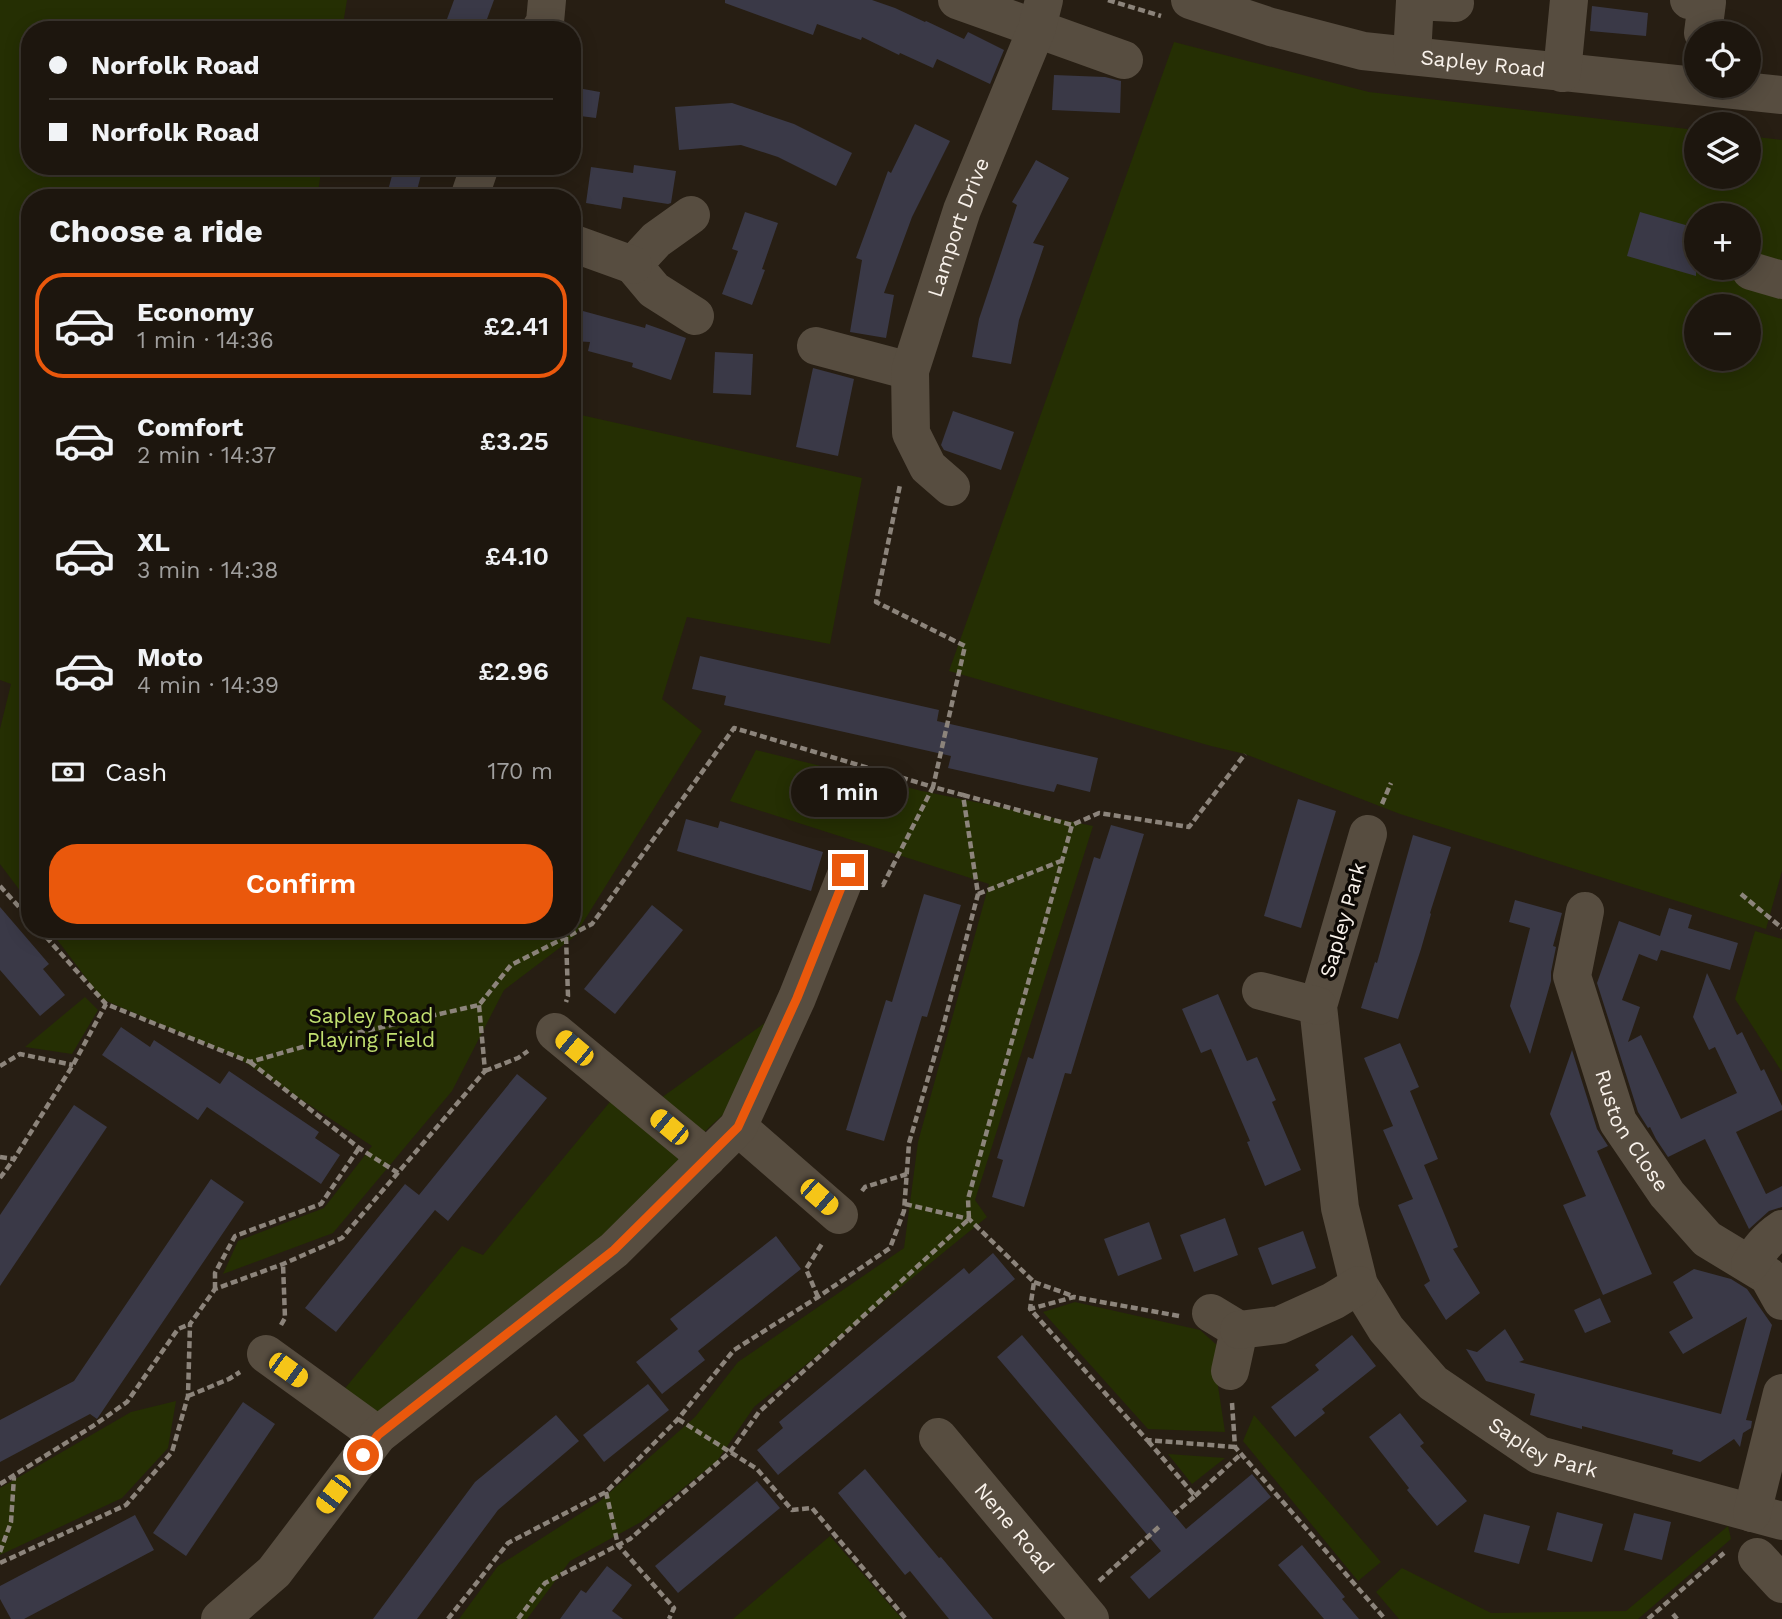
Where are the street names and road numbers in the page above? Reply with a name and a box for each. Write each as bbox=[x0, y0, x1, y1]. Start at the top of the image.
street label: Sapley Road bbox=[1419, 44, 1546, 82]
street label: Lamport Drive bbox=[922, 154, 994, 300]
street label: Sapley Park bbox=[1314, 859, 1371, 981]
street label: Ruston Close bbox=[1590, 1066, 1675, 1196]
street label: Sapley Park bbox=[1484, 1411, 1601, 1482]
street label: Nene Road bbox=[970, 1477, 1060, 1579]

